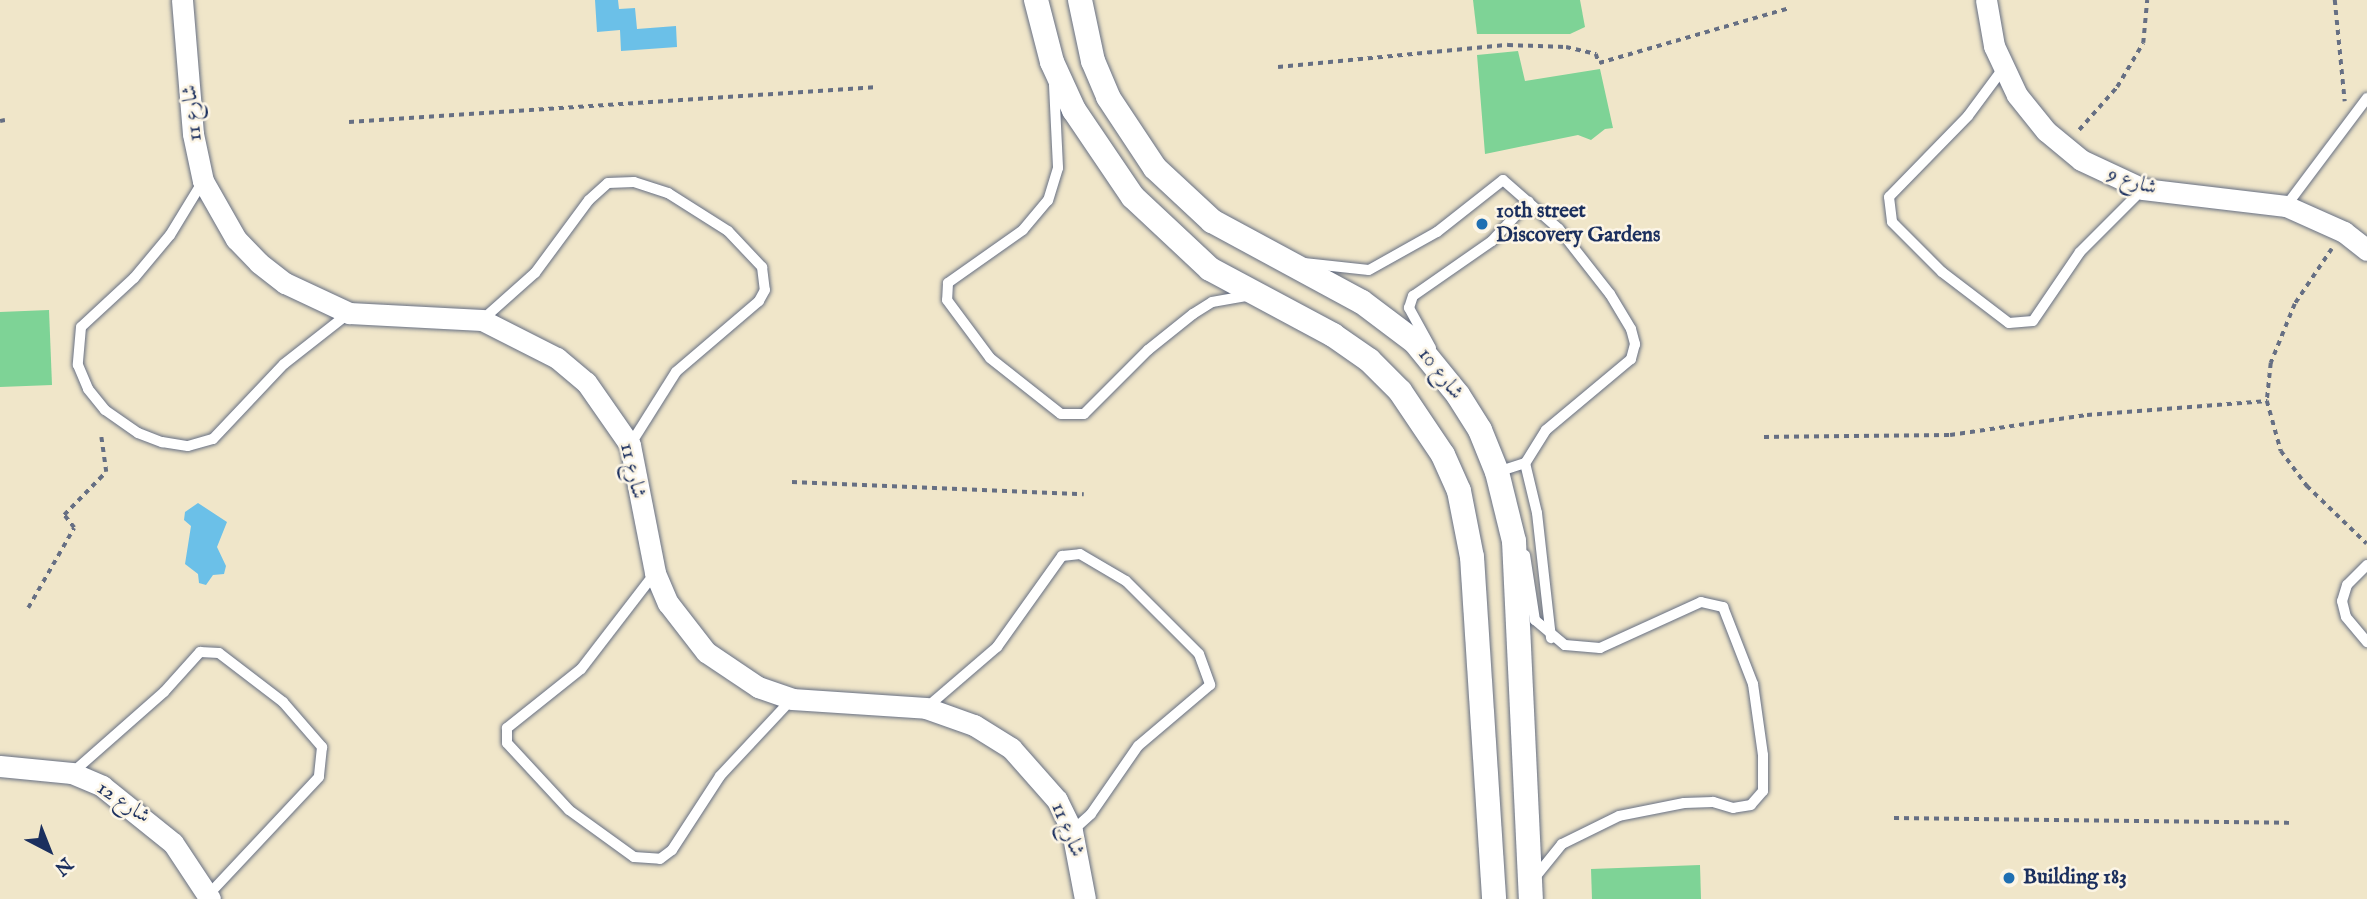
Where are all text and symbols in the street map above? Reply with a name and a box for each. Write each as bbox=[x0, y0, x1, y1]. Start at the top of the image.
street label: شارع 11 bbox=[178, 83, 208, 143]
street label: شارع 9 bbox=[2104, 162, 2160, 202]
place label: 10th street Discovery Gardens bbox=[1496, 199, 1660, 249]
marker: 10th street Discovery Gardens bbox=[1474, 216, 1490, 232]
street label: شارع 10 bbox=[1412, 343, 1468, 405]
street label: شارع 11 bbox=[613, 441, 651, 501]
street label: شارع 12 bbox=[92, 776, 154, 830]
street label: شارع 11 bbox=[1045, 799, 1089, 861]
north arrow bbox=[14, 815, 84, 885]
text: N bbox=[49, 851, 77, 880]
place label: Building 183 bbox=[2023, 865, 2127, 891]
marker: Building 183 bbox=[2001, 870, 2017, 886]

